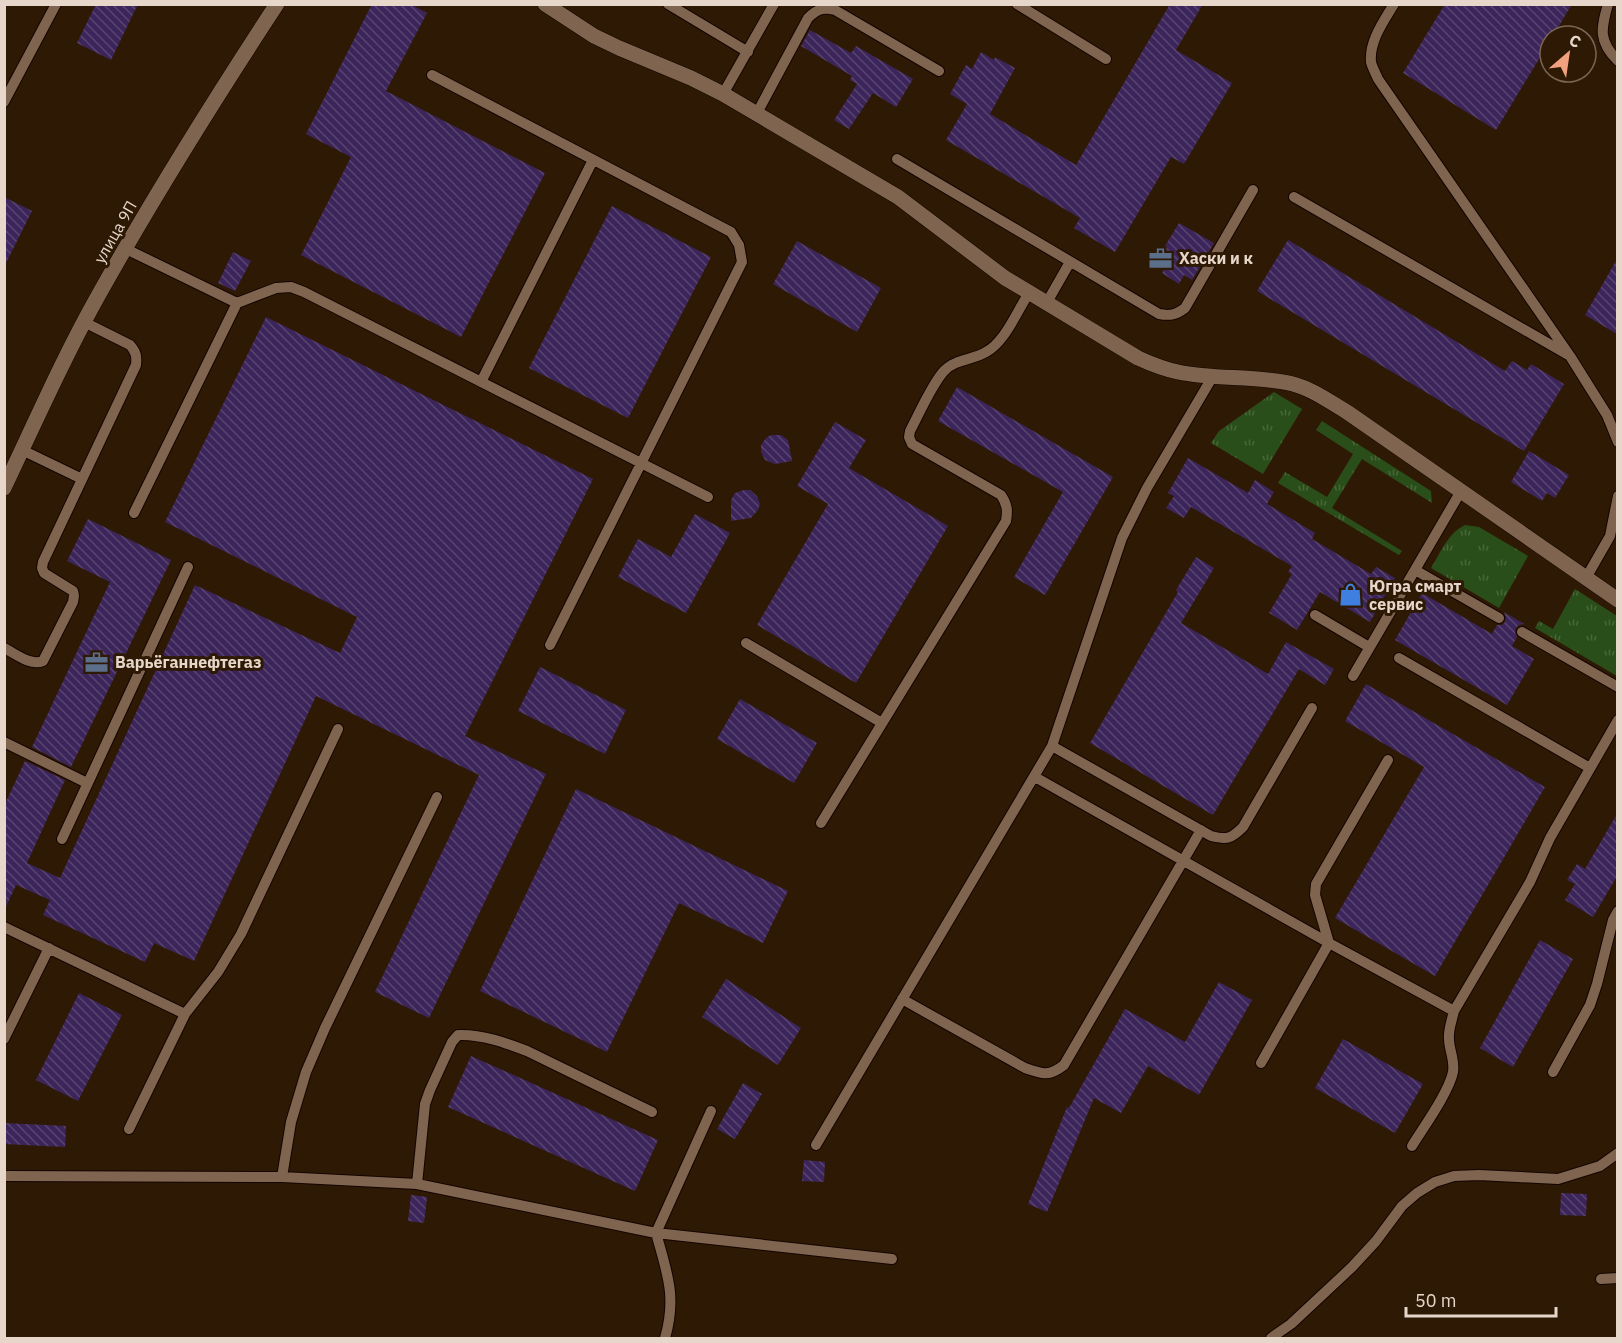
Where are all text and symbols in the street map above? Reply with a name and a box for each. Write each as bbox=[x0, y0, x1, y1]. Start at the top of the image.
north arrow bbox=[1538, 24, 1598, 84]
text: С bbox=[1566, 30, 1585, 52]
street label: улица 9П bbox=[89, 197, 141, 267]
office icon: Хаски и к bbox=[1148, 245, 1174, 271]
place label: Хаски и к bbox=[1179, 248, 1253, 268]
place label: Югра смарт сервис bbox=[1369, 576, 1462, 614]
shop icon: Югра смарт сервис bbox=[1338, 582, 1364, 608]
office icon: Варьёганнефтегаз bbox=[84, 649, 110, 675]
place label: Варьёганнефтегаз bbox=[115, 652, 261, 672]
scale bar bbox=[1406, 1280, 1556, 1318]
text: 50 m bbox=[1415, 1289, 1457, 1312]

